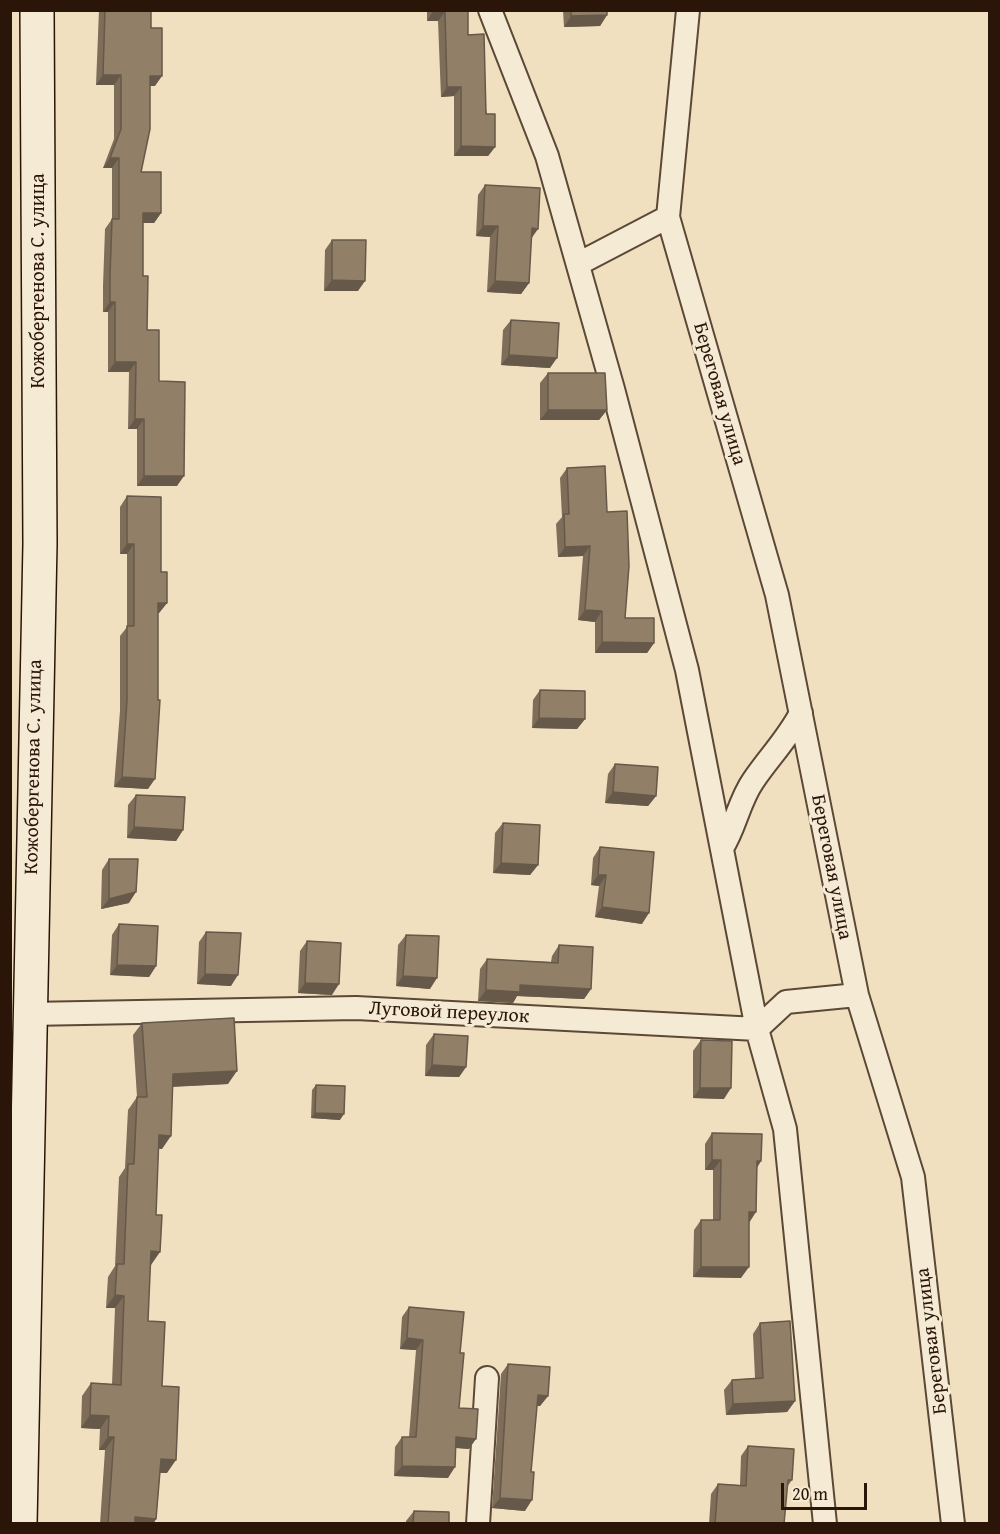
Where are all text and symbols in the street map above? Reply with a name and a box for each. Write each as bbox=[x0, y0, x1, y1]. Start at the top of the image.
street label: Кожобергенова С. улица bbox=[27, 173, 51, 389]
street label: Береговая улица bbox=[687, 320, 751, 468]
street label: Кожобергенова С. улица bbox=[20, 659, 48, 875]
street label: Береговая улица bbox=[805, 792, 857, 942]
street label: Луговой переулок bbox=[368, 997, 530, 1029]
street label: Береговая улица bbox=[911, 1266, 953, 1416]
scale bar bbox=[784, 1471, 870, 1509]
text: 20 m bbox=[792, 1480, 828, 1507]

